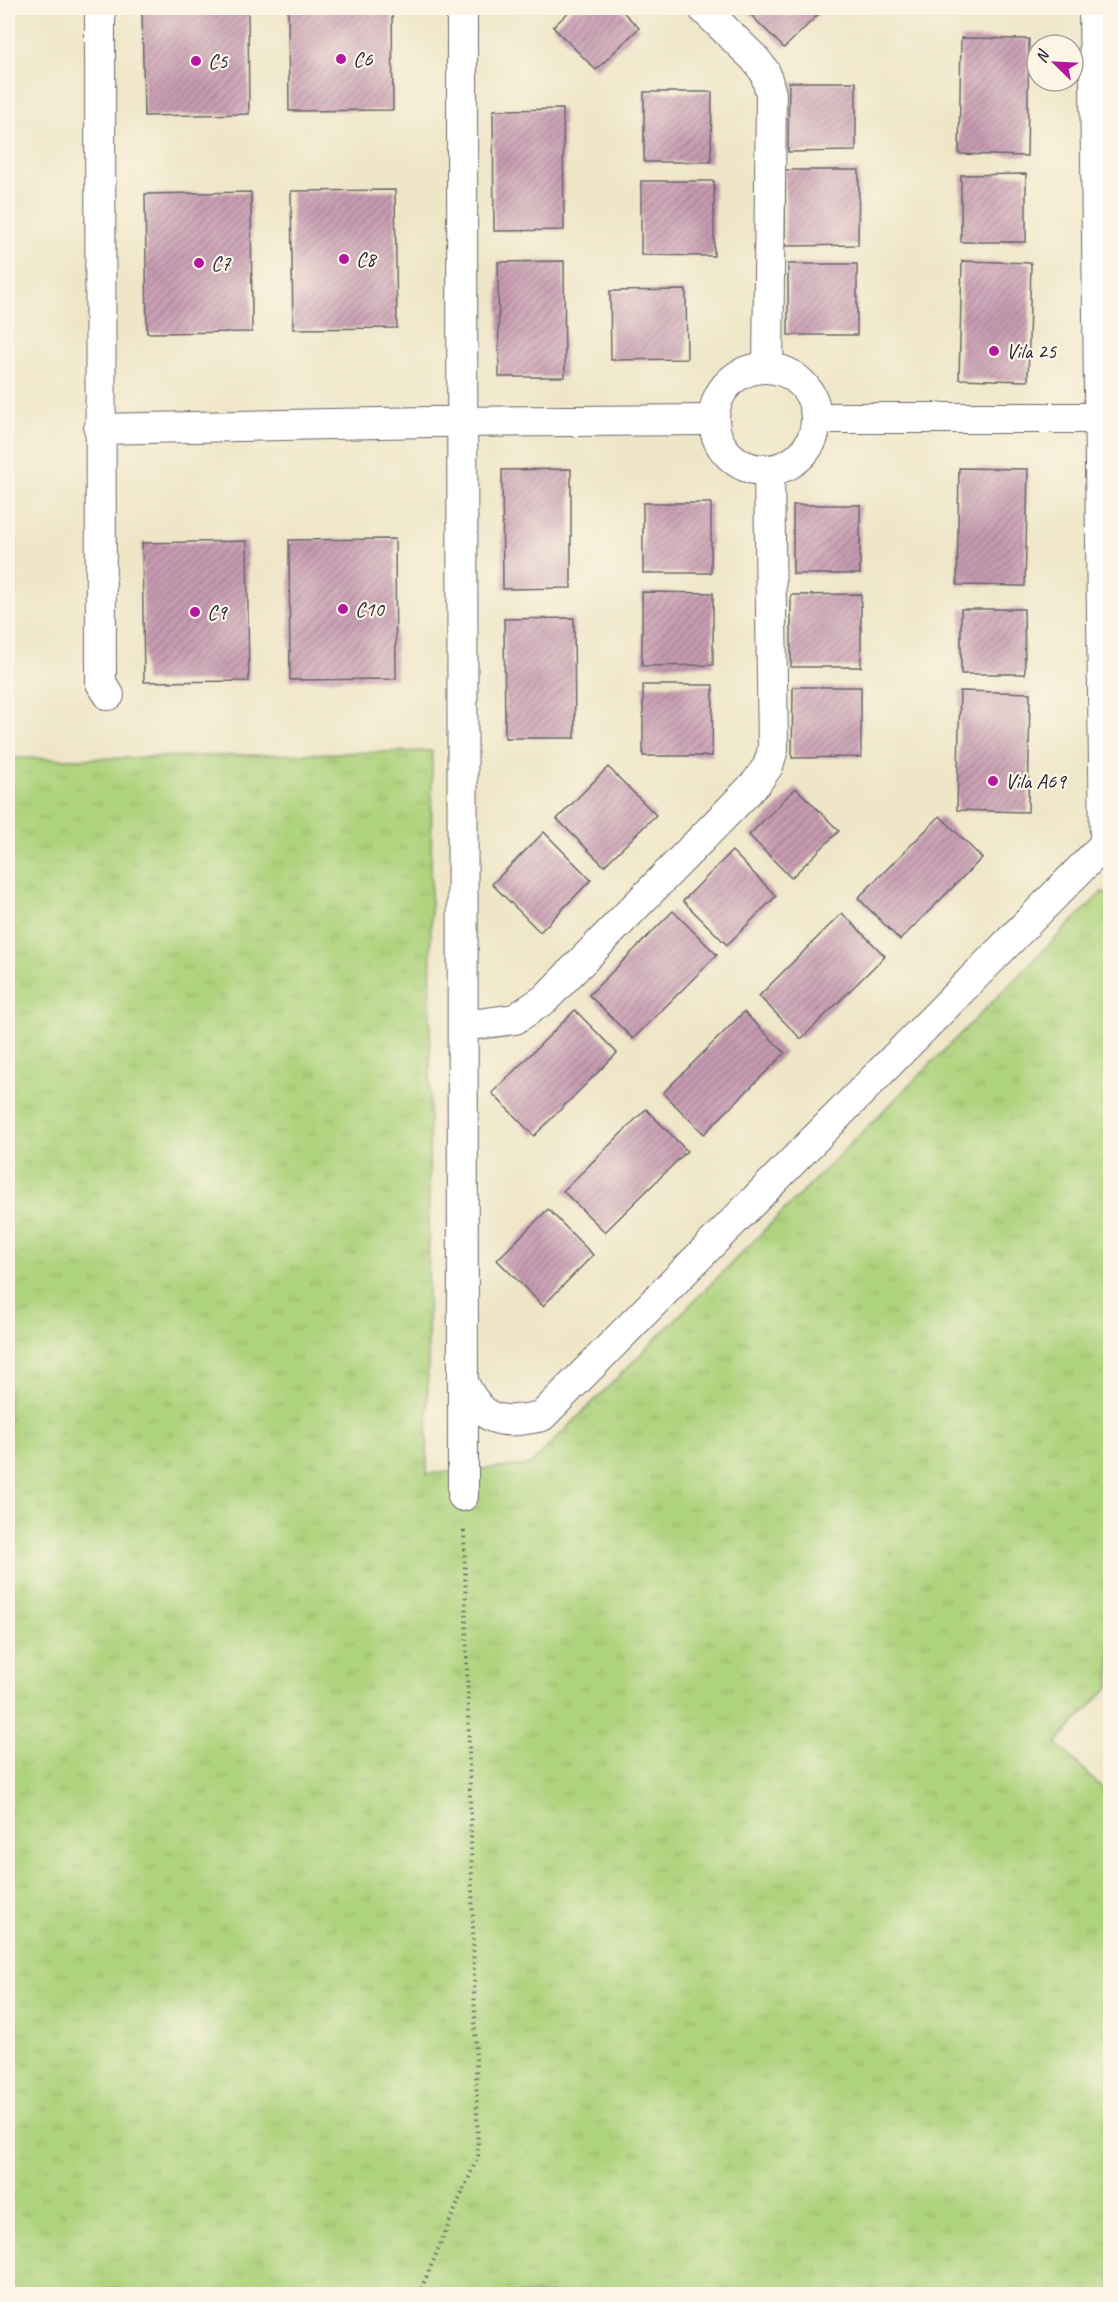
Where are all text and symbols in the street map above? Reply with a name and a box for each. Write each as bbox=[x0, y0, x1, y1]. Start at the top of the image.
north arrow bbox=[1025, 33, 1085, 93]
place label: C6 bbox=[353, 46, 373, 72]
text: N bbox=[1031, 46, 1055, 66]
place label: C5 bbox=[208, 48, 229, 74]
marker: C6 bbox=[334, 52, 348, 66]
marker: C5 bbox=[189, 54, 203, 68]
place label: C8 bbox=[356, 246, 378, 272]
place label: C7 bbox=[211, 250, 232, 276]
marker: C8 bbox=[337, 252, 351, 266]
marker: C7 bbox=[192, 256, 206, 270]
place label: Vila 25 bbox=[1006, 338, 1058, 364]
marker: Vila 25 bbox=[987, 344, 1001, 358]
place label: C10 bbox=[355, 596, 385, 622]
place label: C9 bbox=[207, 599, 228, 625]
marker: C10 bbox=[336, 602, 350, 616]
marker: C9 bbox=[188, 605, 202, 619]
place label: Vila A69 bbox=[1005, 768, 1067, 794]
marker: Vila A69 bbox=[986, 774, 1000, 788]

